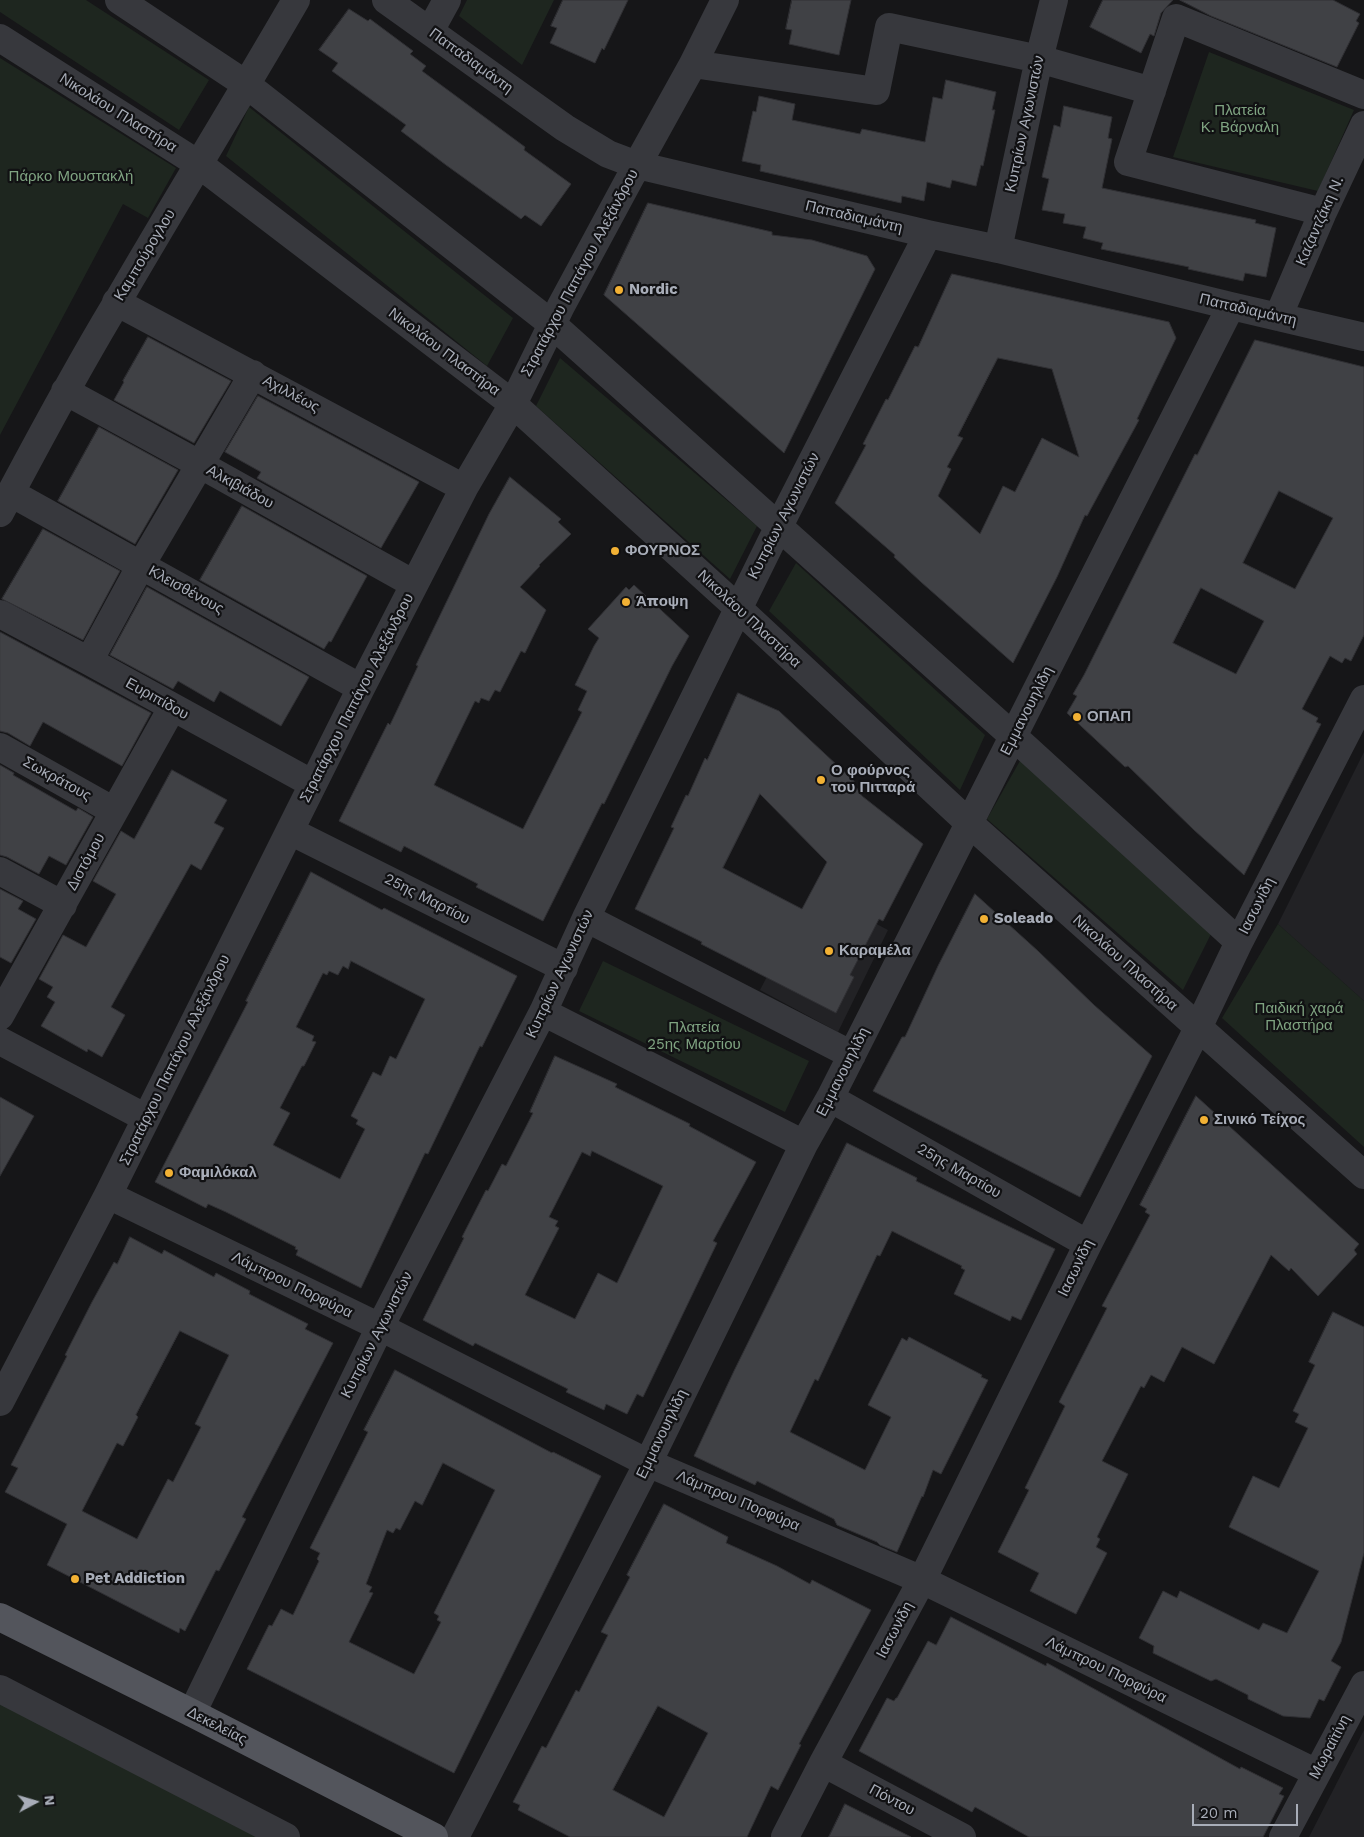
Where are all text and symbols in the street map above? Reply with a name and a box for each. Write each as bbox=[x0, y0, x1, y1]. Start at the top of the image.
street label: Παπαδιαμάντη bbox=[426, 25, 516, 97]
street label: Κυπρίων Αγωνιστών bbox=[1002, 54, 1048, 194]
street label: Νικολάου Πλαστήρα bbox=[56, 70, 180, 156]
park label: Πλατεία Κ. Βάρναλη bbox=[1201, 102, 1279, 137]
street label: Στρατάρχου Παπάγου Αλεξάνδρου bbox=[518, 166, 642, 380]
park label: Πάρκο Μουστακλή bbox=[9, 168, 133, 186]
street label: Καζαντζάκη Ν. bbox=[1292, 173, 1348, 269]
street label: Παπαδιαμάντη bbox=[804, 197, 904, 237]
street label: Καμπούρογλου bbox=[111, 206, 179, 304]
place label: Nordic bbox=[629, 281, 678, 299]
marker: Nordic bbox=[613, 284, 625, 296]
street label: Παπαδιαμάντη bbox=[1198, 290, 1298, 330]
street label: Νικολάου Πλαστήρα bbox=[385, 304, 503, 400]
street label: Αχιλλέως bbox=[260, 372, 322, 416]
street label: Κυπρίων Αγωνιστών bbox=[744, 450, 824, 582]
street label: Αλκιβιάδου bbox=[203, 461, 277, 513]
place label: ΦΟΥΡΝΟΣ bbox=[625, 542, 700, 560]
marker: ΦΟΥΡΝΟΣ bbox=[609, 545, 621, 557]
street label: Κλεισθένους bbox=[145, 562, 227, 618]
street label: Νικολάου Πλαστήρα bbox=[694, 567, 804, 671]
street label: Στρατάρχου Παπάγου Αλεξάνδρου bbox=[296, 590, 418, 806]
place label: Άποψη bbox=[636, 593, 688, 611]
marker: Άποψη bbox=[620, 596, 632, 608]
street label: Εμμανουηλίδη bbox=[997, 664, 1057, 758]
street label: Ευριπίδου bbox=[122, 674, 192, 724]
place label: ΟΠΑΠ bbox=[1087, 708, 1131, 726]
marker: ΟΠΑΠ bbox=[1071, 711, 1083, 723]
street label: Σωκράτους bbox=[20, 753, 94, 805]
place label: Ο φούρνος του Πιτταρά bbox=[831, 762, 915, 797]
marker: Ο φούρνος του Πιτταρά bbox=[815, 774, 827, 786]
street label: Διστόμου bbox=[63, 830, 109, 894]
street label: 25ης Μαρτίου bbox=[381, 870, 473, 928]
street label: Ιασωνίδη bbox=[1235, 875, 1279, 937]
street label: Κυπρίων Αγωνιστών bbox=[522, 907, 598, 1041]
place label: Soleado bbox=[994, 910, 1053, 928]
street label: Νικολάου Πλαστήρα bbox=[1069, 911, 1181, 1015]
marker: Soleado bbox=[978, 913, 990, 925]
place label: Καραμέλα bbox=[839, 942, 911, 960]
marker: Καραμέλα bbox=[823, 945, 835, 957]
street label: Στρατάρχου Παπάγου Αλεξάνδρου bbox=[116, 952, 234, 1168]
park label: Παιδική χαρά Πλαστήρα bbox=[1255, 1000, 1343, 1035]
park label: Πλατεία 25ης Μαρτίου bbox=[647, 1019, 741, 1054]
street label: Εμμανουηλίδη bbox=[813, 1025, 873, 1119]
place label: Σινικό Τείχος bbox=[1214, 1111, 1305, 1129]
marker: Σινικό Τείχος bbox=[1198, 1114, 1210, 1126]
street label: 25ης Μαρτίου bbox=[914, 1140, 1004, 1202]
place label: Φαμιλόκαλ bbox=[179, 1164, 257, 1182]
marker: Φαμιλόκαλ bbox=[163, 1167, 175, 1179]
street label: Ιασωνίδη bbox=[1054, 1236, 1098, 1300]
street label: Λάμπρου Πορφύρα bbox=[229, 1248, 355, 1322]
street label: Κυπρίων Αγωνιστών bbox=[337, 1269, 417, 1401]
street label: Εμμανουηλίδη bbox=[633, 1386, 691, 1482]
street label: Λάμπρου Πορφύρα bbox=[674, 1467, 802, 1535]
place label: Pet Addiction bbox=[85, 1570, 185, 1588]
marker: Pet Addiction bbox=[69, 1573, 81, 1585]
street label: Ιασωνίδη bbox=[873, 1599, 917, 1661]
street label: Λάμπρου Πορφύρα bbox=[1043, 1633, 1169, 1707]
street label: Δεκελείας bbox=[184, 1703, 250, 1749]
street label: Μωραϊτίνη bbox=[1306, 1712, 1354, 1782]
north arrow bbox=[10, 1777, 60, 1827]
street label: Πόντου bbox=[866, 1781, 918, 1819]
text: N bbox=[41, 1794, 58, 1806]
scale bar bbox=[1194, 1794, 1300, 1826]
text: 20 m bbox=[1200, 1804, 1238, 1822]

